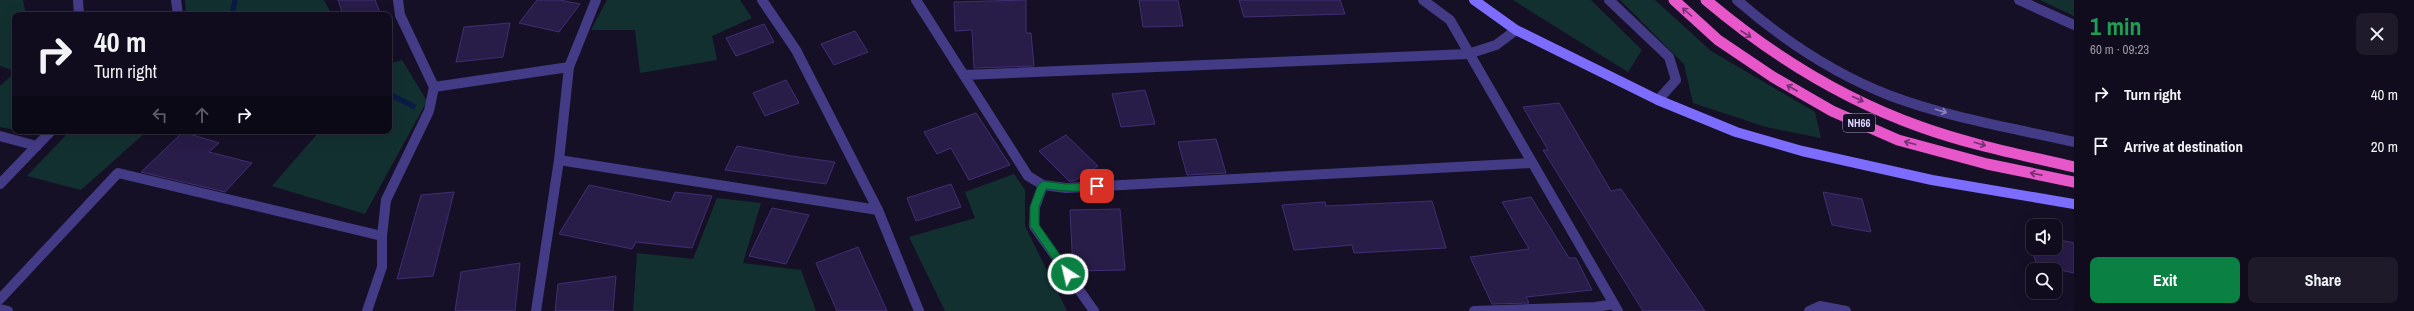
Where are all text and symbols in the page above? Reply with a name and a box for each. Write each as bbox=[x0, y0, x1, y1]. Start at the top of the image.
one-way arrow bbox=[1683, 8, 1693, 17]
text: 1 min bbox=[2090, 10, 2141, 42]
button: close bbox=[2356, 13, 2398, 55]
text: 40 m bbox=[94, 23, 146, 61]
icon: right bbox=[28, 28, 80, 80]
one-way arrow bbox=[1740, 30, 1751, 38]
text: 60 m · 09:23 bbox=[2090, 41, 2149, 58]
text: Turn right bbox=[94, 59, 157, 84]
one-way arrow bbox=[1786, 83, 1798, 91]
icon: right bbox=[2090, 83, 2112, 105]
text: Turn right bbox=[2124, 84, 2181, 105]
text: 40 m bbox=[2371, 84, 2398, 105]
one-way arrow bbox=[1852, 96, 1864, 103]
icon: left bbox=[149, 104, 171, 126]
icon: ahead bbox=[191, 104, 213, 126]
icon: right bbox=[233, 104, 255, 126]
one-way arrow bbox=[1935, 108, 1948, 115]
road number: NH66 bbox=[1843, 114, 1875, 132]
icon: arrive bbox=[2090, 135, 2112, 157]
text: Arrive at destination bbox=[2124, 136, 2243, 157]
text: 20 m bbox=[2371, 136, 2398, 157]
one-way arrow bbox=[1903, 139, 1916, 146]
one-way arrow bbox=[1973, 141, 1986, 148]
pin bbox=[1080, 169, 1114, 203]
one-way arrow bbox=[2030, 170, 2043, 178]
icon: arrive bbox=[1086, 175, 1108, 197]
map controls bbox=[2026, 219, 2062, 299]
button: sound bbox=[2026, 219, 2062, 255]
position arrow bbox=[1047, 253, 1089, 295]
button: Exit bbox=[2090, 257, 2240, 303]
button: Share bbox=[2248, 257, 2398, 303]
button: search bbox=[2026, 263, 2062, 299]

